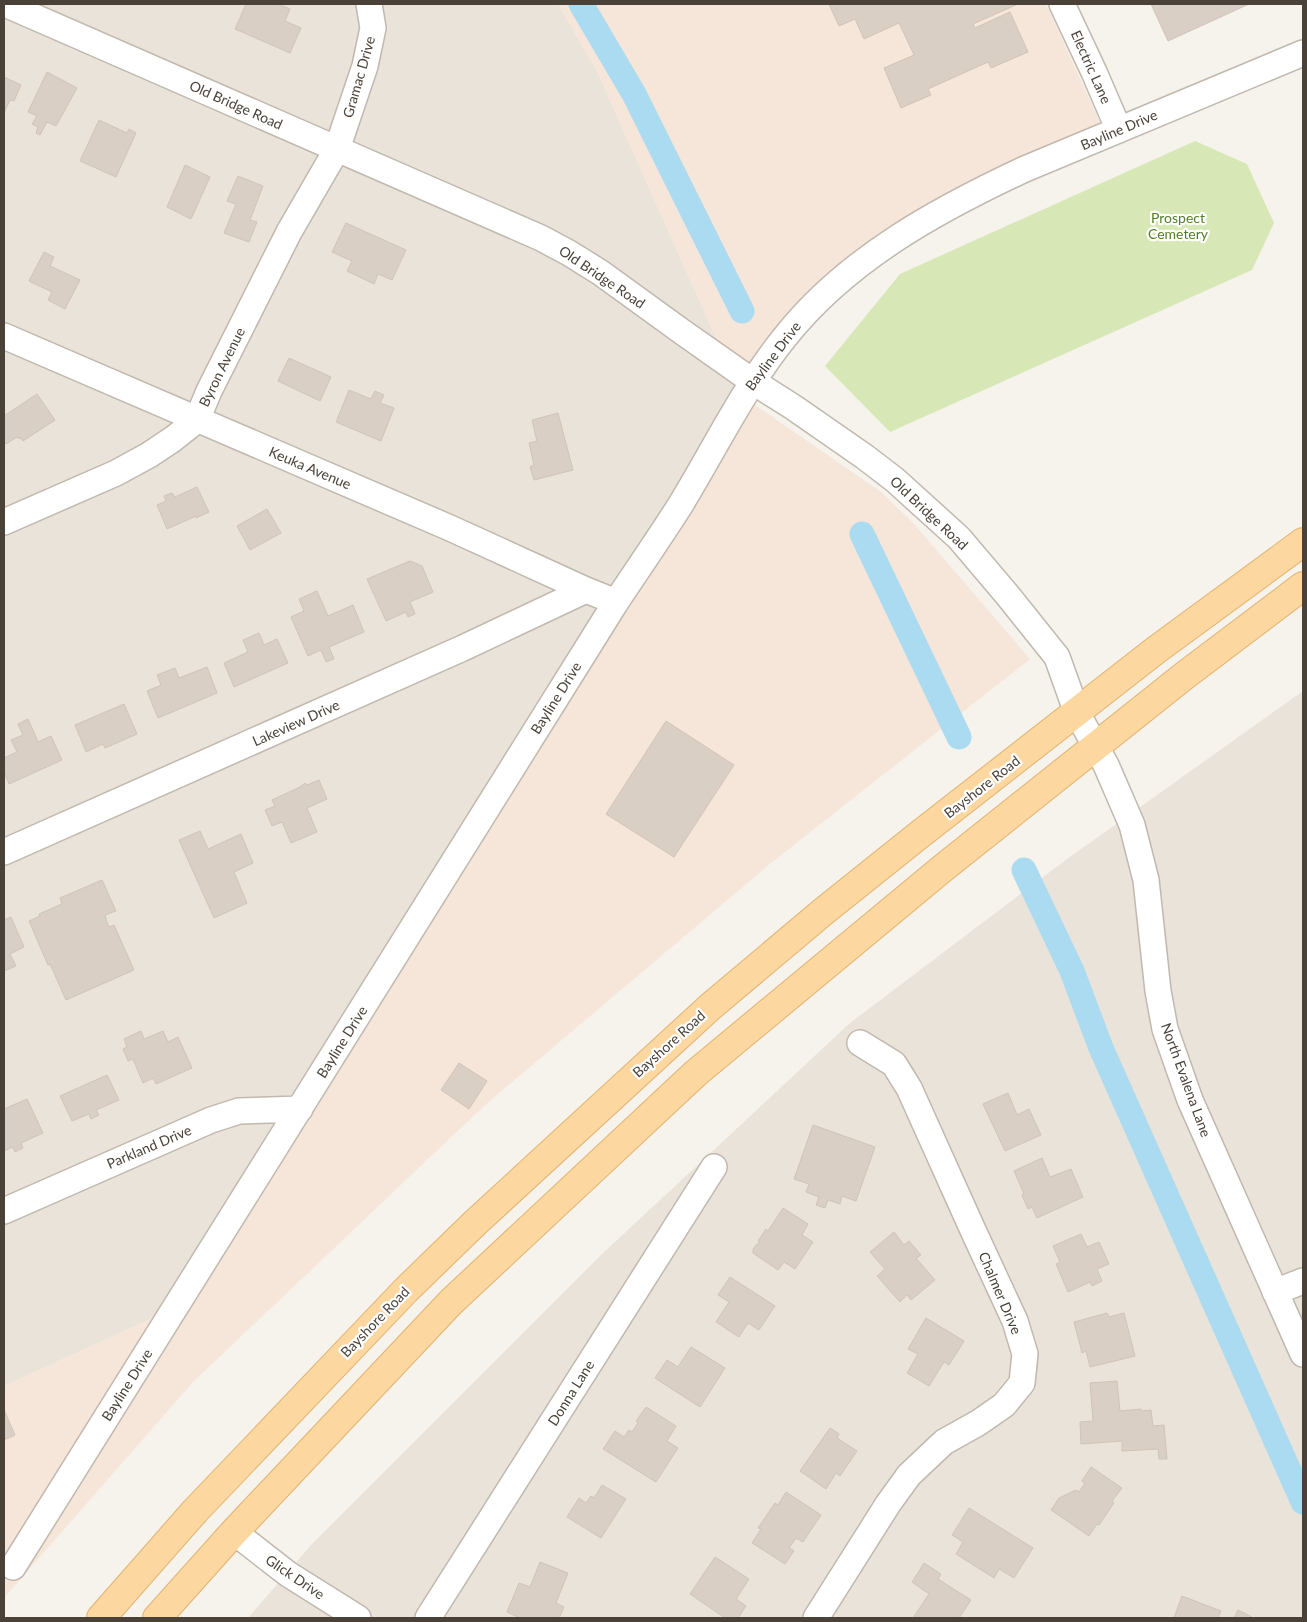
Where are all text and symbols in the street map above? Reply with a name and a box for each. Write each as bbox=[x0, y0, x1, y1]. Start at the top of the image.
street label: Electric Lane bbox=[1068, 27, 1115, 106]
street label: Gramac Drive bbox=[339, 34, 378, 120]
street label: Old Bridge Road bbox=[187, 76, 285, 133]
street label: Bayline Drive bbox=[1078, 106, 1160, 153]
park label: Prospect Cemetery bbox=[1148, 209, 1209, 242]
street label: Old Bridge Road bbox=[556, 242, 649, 312]
street label: Bayline Drive bbox=[741, 318, 804, 393]
street label: Byron Avenue bbox=[195, 324, 248, 409]
street label: Keuka Avenue bbox=[267, 443, 354, 492]
street label: Old Bridge Road bbox=[887, 472, 972, 553]
street label: Bayline Drive bbox=[527, 659, 584, 737]
street label: Lakeview Drive bbox=[250, 696, 342, 749]
street label: Bayshore Road bbox=[940, 752, 1023, 821]
street label: Bayline Drive bbox=[313, 1003, 370, 1081]
street label: Bayshore Road bbox=[629, 1007, 708, 1081]
street label: North Evalena Lane bbox=[1158, 1020, 1215, 1139]
street label: Parkland Drive bbox=[104, 1121, 194, 1172]
street label: Chalmer Drive bbox=[975, 1249, 1025, 1337]
street label: Bayshore Road bbox=[337, 1283, 413, 1360]
street label: Bayline Drive bbox=[98, 1346, 155, 1424]
street label: Donna Lane bbox=[544, 1357, 597, 1429]
street label: Glick Drive bbox=[263, 1551, 328, 1603]

